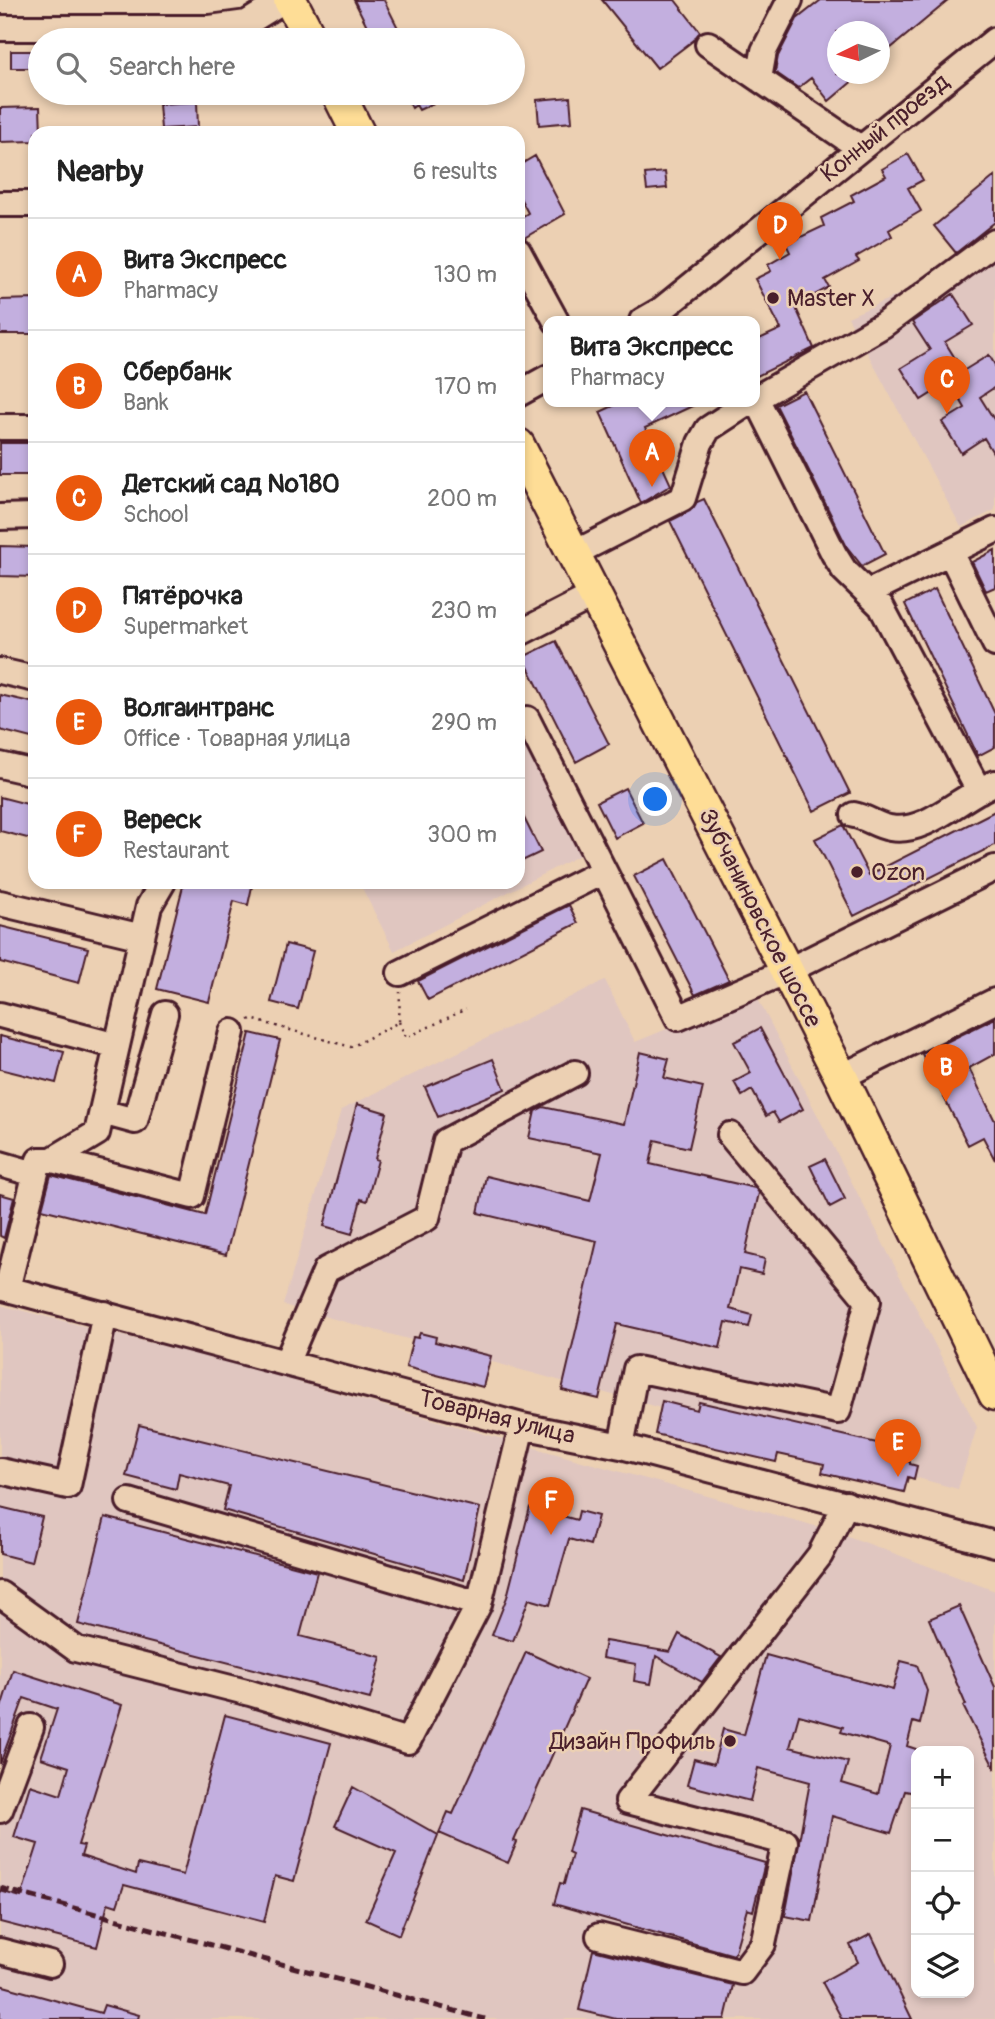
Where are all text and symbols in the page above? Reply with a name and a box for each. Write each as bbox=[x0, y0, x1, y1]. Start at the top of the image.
north arrow bbox=[827, 21, 890, 84]
search box bbox=[28, 28, 525, 105]
icon: search bbox=[52, 48, 90, 86]
text: Search here bbox=[108, 51, 235, 83]
street label: Конный проезд bbox=[815, 67, 956, 189]
text: Nearby bbox=[56, 153, 143, 190]
text: 6 results bbox=[413, 157, 497, 186]
pin: D bbox=[757, 202, 803, 260]
text: Вита Экспресс bbox=[123, 244, 287, 276]
text: A bbox=[72, 260, 86, 289]
text: 130 m bbox=[434, 260, 497, 289]
text: Pharmacy bbox=[123, 276, 218, 305]
place label: Master X bbox=[787, 284, 875, 313]
marker: Master X bbox=[765, 290, 781, 306]
popup bbox=[543, 316, 760, 407]
text: Вита Экспресс bbox=[569, 331, 734, 363]
text: Сбербанк bbox=[123, 356, 232, 388]
pin: C bbox=[924, 356, 970, 414]
text: Pharmacy bbox=[569, 363, 665, 392]
text: B bbox=[72, 372, 86, 401]
text: 170 m bbox=[435, 372, 497, 401]
text: Bank bbox=[123, 388, 169, 417]
pin: A bbox=[629, 429, 675, 487]
text: Детский сад №180 bbox=[123, 468, 340, 500]
text: C bbox=[72, 484, 86, 513]
text: 200 m bbox=[427, 484, 497, 513]
text: School bbox=[123, 500, 189, 529]
text: Пятёрочка bbox=[123, 580, 243, 612]
text: D bbox=[72, 596, 86, 625]
text: 230 m bbox=[431, 596, 497, 625]
text: Supermarket bbox=[123, 612, 248, 641]
text: Волгаинтранс bbox=[123, 692, 274, 724]
text: E bbox=[73, 708, 85, 737]
text: 290 m bbox=[431, 708, 497, 737]
text: Office · Товарная улица bbox=[123, 724, 350, 753]
your location bbox=[638, 782, 672, 816]
text: Вереск bbox=[123, 804, 202, 836]
street label: Зубчаниновское шоссе bbox=[692, 804, 828, 1032]
text: F bbox=[72, 820, 86, 849]
text: 300 m bbox=[427, 820, 497, 849]
text: Restaurant bbox=[123, 836, 229, 865]
place label: Ozon bbox=[871, 858, 925, 887]
marker: Ozon bbox=[849, 864, 865, 880]
pin: B bbox=[923, 1044, 969, 1102]
street label: Товарная улица bbox=[416, 1384, 578, 1450]
pin: E bbox=[875, 1419, 921, 1477]
pin: F bbox=[528, 1477, 574, 1535]
place label: Дизайн Профиль bbox=[549, 1727, 716, 1756]
marker: Дизайн Профиль bbox=[722, 1733, 738, 1749]
map controls bbox=[911, 1746, 974, 1998]
button: + bbox=[911, 1746, 974, 1809]
button: − bbox=[911, 1809, 974, 1872]
button: locate bbox=[911, 1872, 974, 1935]
button: layers bbox=[911, 1935, 974, 1998]

